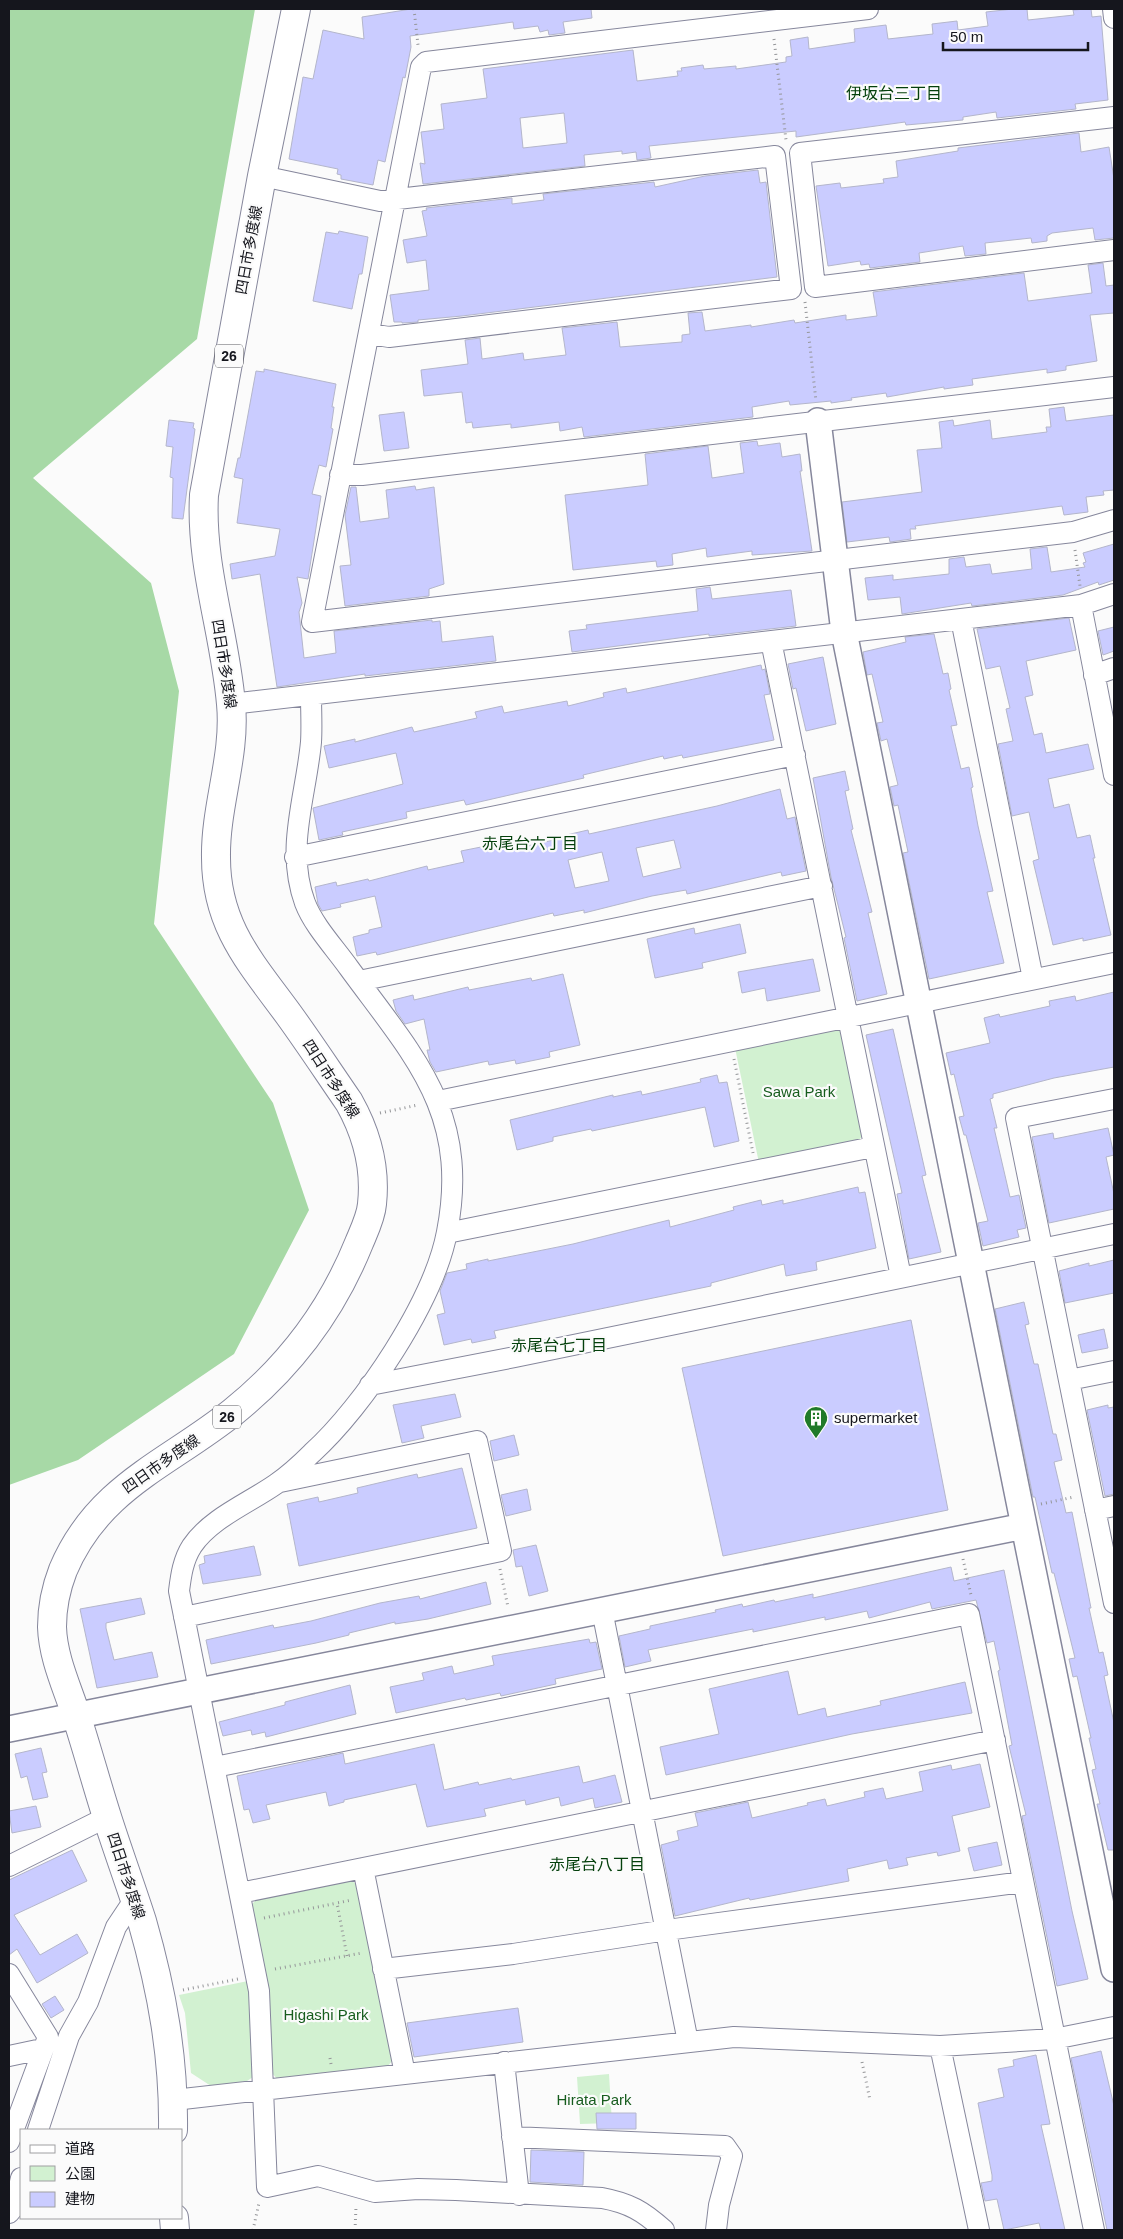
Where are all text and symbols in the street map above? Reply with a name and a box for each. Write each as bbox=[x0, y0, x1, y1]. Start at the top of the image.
scale bar bbox=[943, 20, 1088, 52]
text: 50 m bbox=[950, 28, 983, 45]
district label: 伊坂台三丁目 bbox=[846, 85, 942, 102]
street label: 四日市多度線 bbox=[232, 204, 265, 296]
road number: 26 bbox=[215, 344, 243, 368]
street label: 四日市多度線 bbox=[209, 618, 240, 710]
district label: 赤尾台六丁目 bbox=[482, 835, 578, 852]
street label: 四日市多度線 bbox=[300, 1036, 363, 1121]
park label: Sawa Park bbox=[763, 1083, 836, 1100]
district label: 赤尾台七丁目 bbox=[511, 1337, 607, 1354]
road number: 26 bbox=[213, 1405, 241, 1428]
building icon: supermarket bbox=[803, 1405, 829, 1439]
place label: supermarket bbox=[834, 1409, 918, 1426]
street label: 四日市多度線 bbox=[119, 1431, 202, 1496]
street label: 四日市多度線 bbox=[104, 1830, 148, 1921]
district label: 赤尾台八丁目 bbox=[549, 1856, 645, 1873]
park label: Higashi Park bbox=[283, 2006, 369, 2023]
park label: Hirata Park bbox=[556, 2091, 632, 2108]
legend bbox=[20, 2129, 182, 2219]
text: 道路 bbox=[65, 2140, 95, 2157]
text: 公園 bbox=[65, 2165, 95, 2182]
text: 建物 bbox=[65, 2190, 95, 2207]

